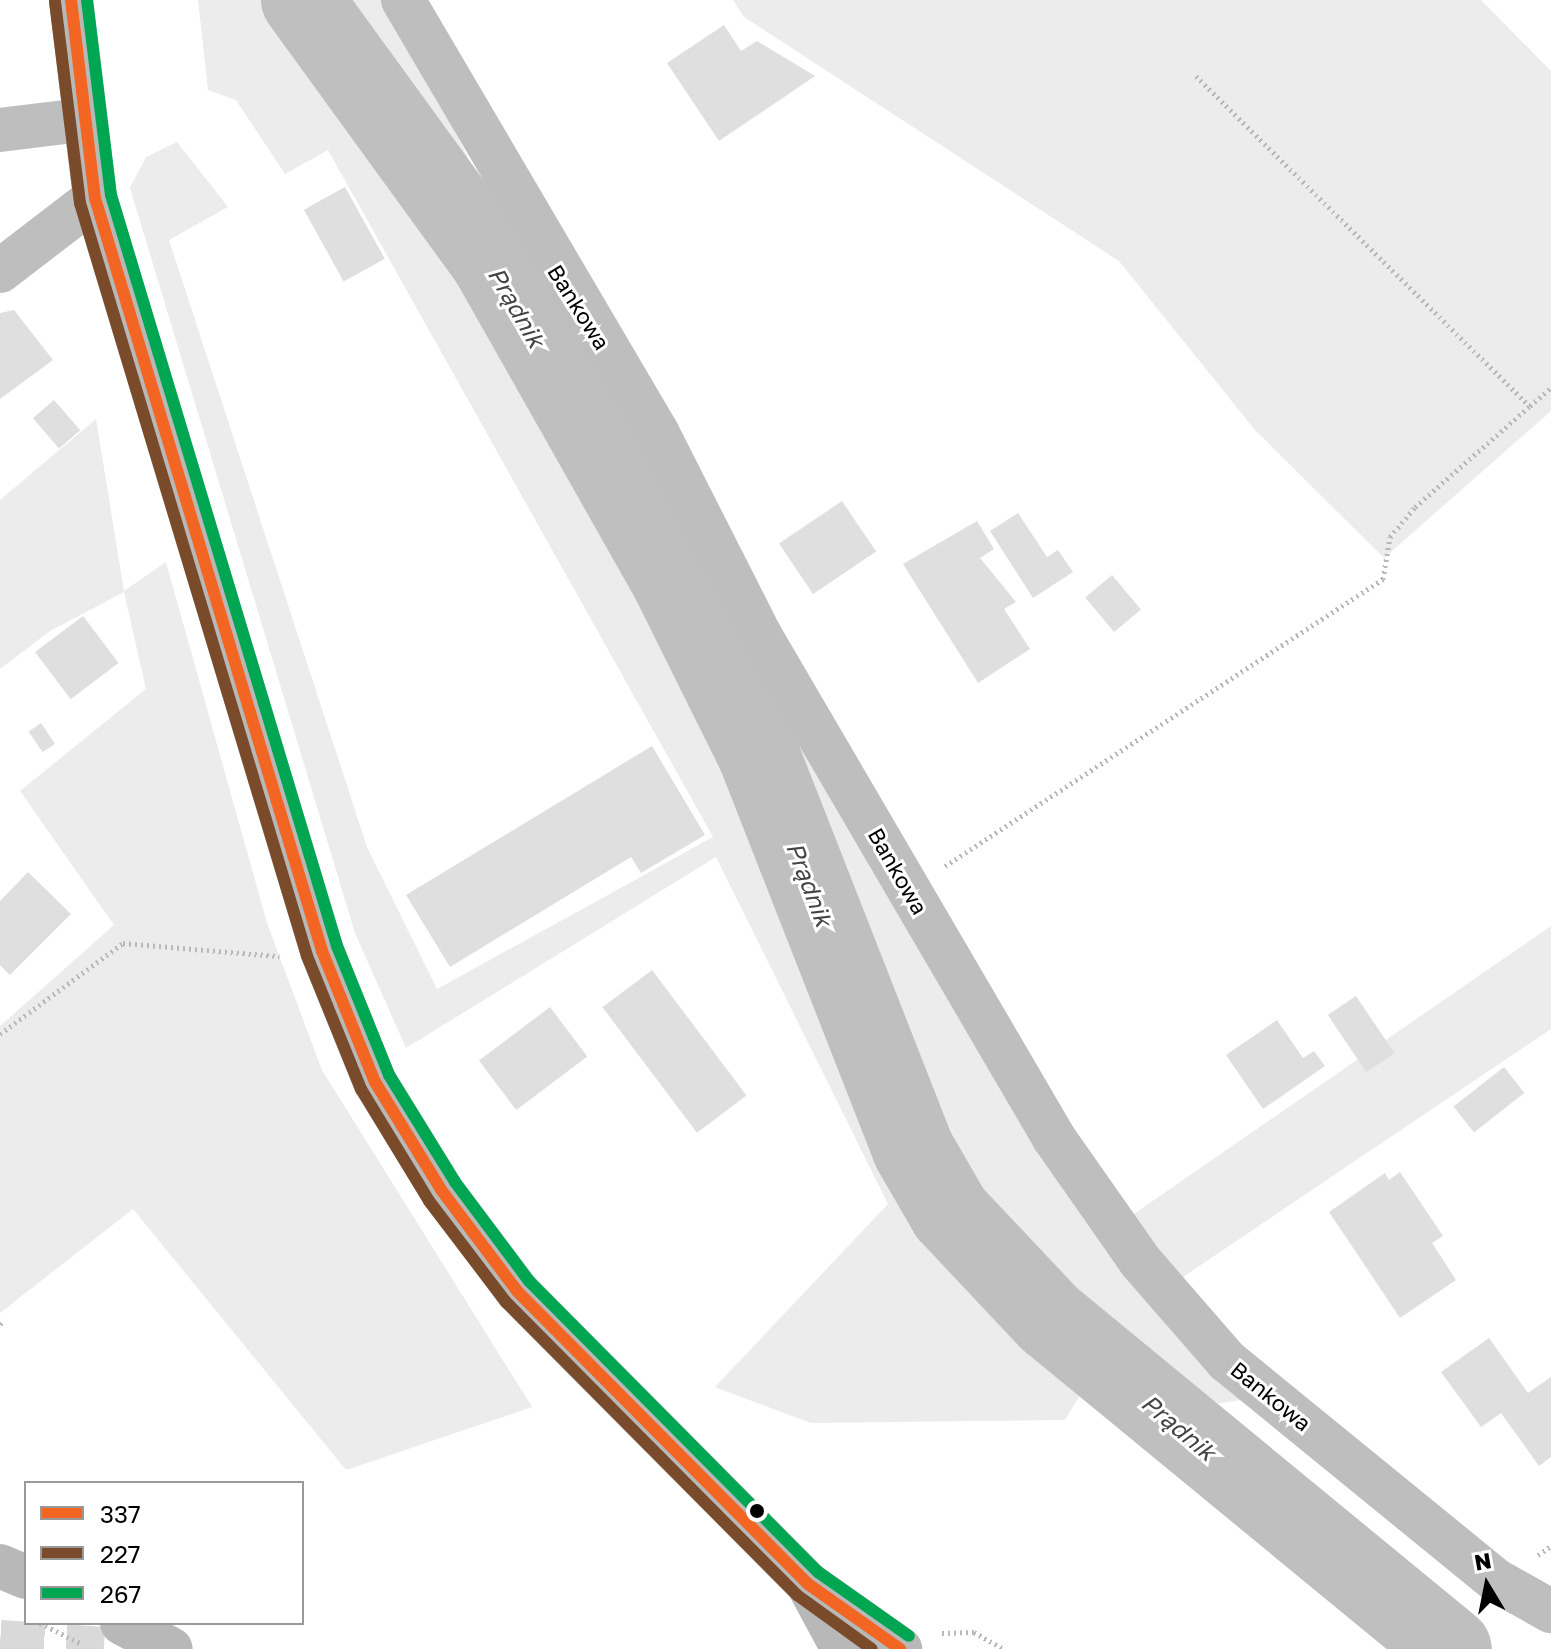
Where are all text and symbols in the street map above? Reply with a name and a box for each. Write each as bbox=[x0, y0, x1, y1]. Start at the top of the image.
street label: Bankowa bbox=[543, 260, 615, 354]
water label: Prądnik bbox=[483, 262, 551, 352]
street label: Bankowa bbox=[863, 823, 933, 919]
water label: Prądnik bbox=[781, 838, 839, 930]
street label: Bankowa bbox=[1226, 1356, 1316, 1436]
water label: Prądnik bbox=[1136, 1388, 1222, 1466]
legend bbox=[24, 1481, 304, 1625]
text: 337 bbox=[100, 1499, 141, 1528]
unlabelled marker bbox=[749, 1503, 765, 1519]
text: 227 bbox=[100, 1539, 141, 1568]
north arrow bbox=[1447, 1545, 1527, 1625]
text: N bbox=[1472, 1546, 1493, 1576]
text: 267 bbox=[100, 1579, 141, 1608]

